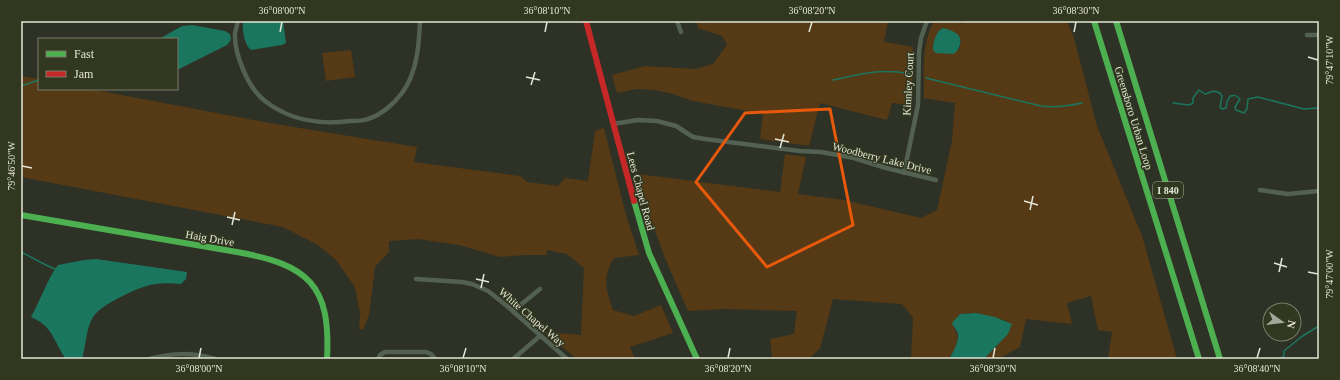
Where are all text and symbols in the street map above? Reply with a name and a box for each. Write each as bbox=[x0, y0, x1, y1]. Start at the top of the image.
text: 36°08'00"N bbox=[258, 5, 306, 16]
text: 36°08'10"N bbox=[523, 5, 571, 16]
text: 36°08'20"N bbox=[788, 5, 836, 16]
text: 36°08'30"N bbox=[1052, 5, 1100, 16]
text: 79°47'10"W bbox=[1324, 35, 1335, 85]
legend bbox=[38, 38, 178, 90]
text: Fast bbox=[74, 47, 95, 61]
street label: Kinnley Court bbox=[900, 52, 916, 116]
street label: Greensboro Urban Loop bbox=[1113, 65, 1156, 172]
text: Jam bbox=[74, 67, 94, 81]
street label: Woodberry Lake Drive bbox=[831, 140, 933, 176]
text: 79°46'50"W bbox=[6, 141, 17, 191]
street label: Lees Chapel Road bbox=[625, 150, 657, 232]
road number: I 840 bbox=[1153, 182, 1183, 198]
street label: Haig Drive bbox=[185, 228, 235, 248]
text: 79°47'00"W bbox=[1324, 249, 1335, 299]
street label: White Chapel Way bbox=[497, 285, 568, 349]
north arrow bbox=[1262, 302, 1302, 342]
text: N bbox=[1285, 319, 1298, 330]
text: 36°08'00"N bbox=[175, 363, 223, 374]
text: 36°08'10"N bbox=[439, 363, 487, 374]
text: 36°08'20"N bbox=[704, 363, 752, 374]
text: 36°08'30"N bbox=[969, 363, 1017, 374]
text: 36°08'40"N bbox=[1233, 363, 1281, 374]

